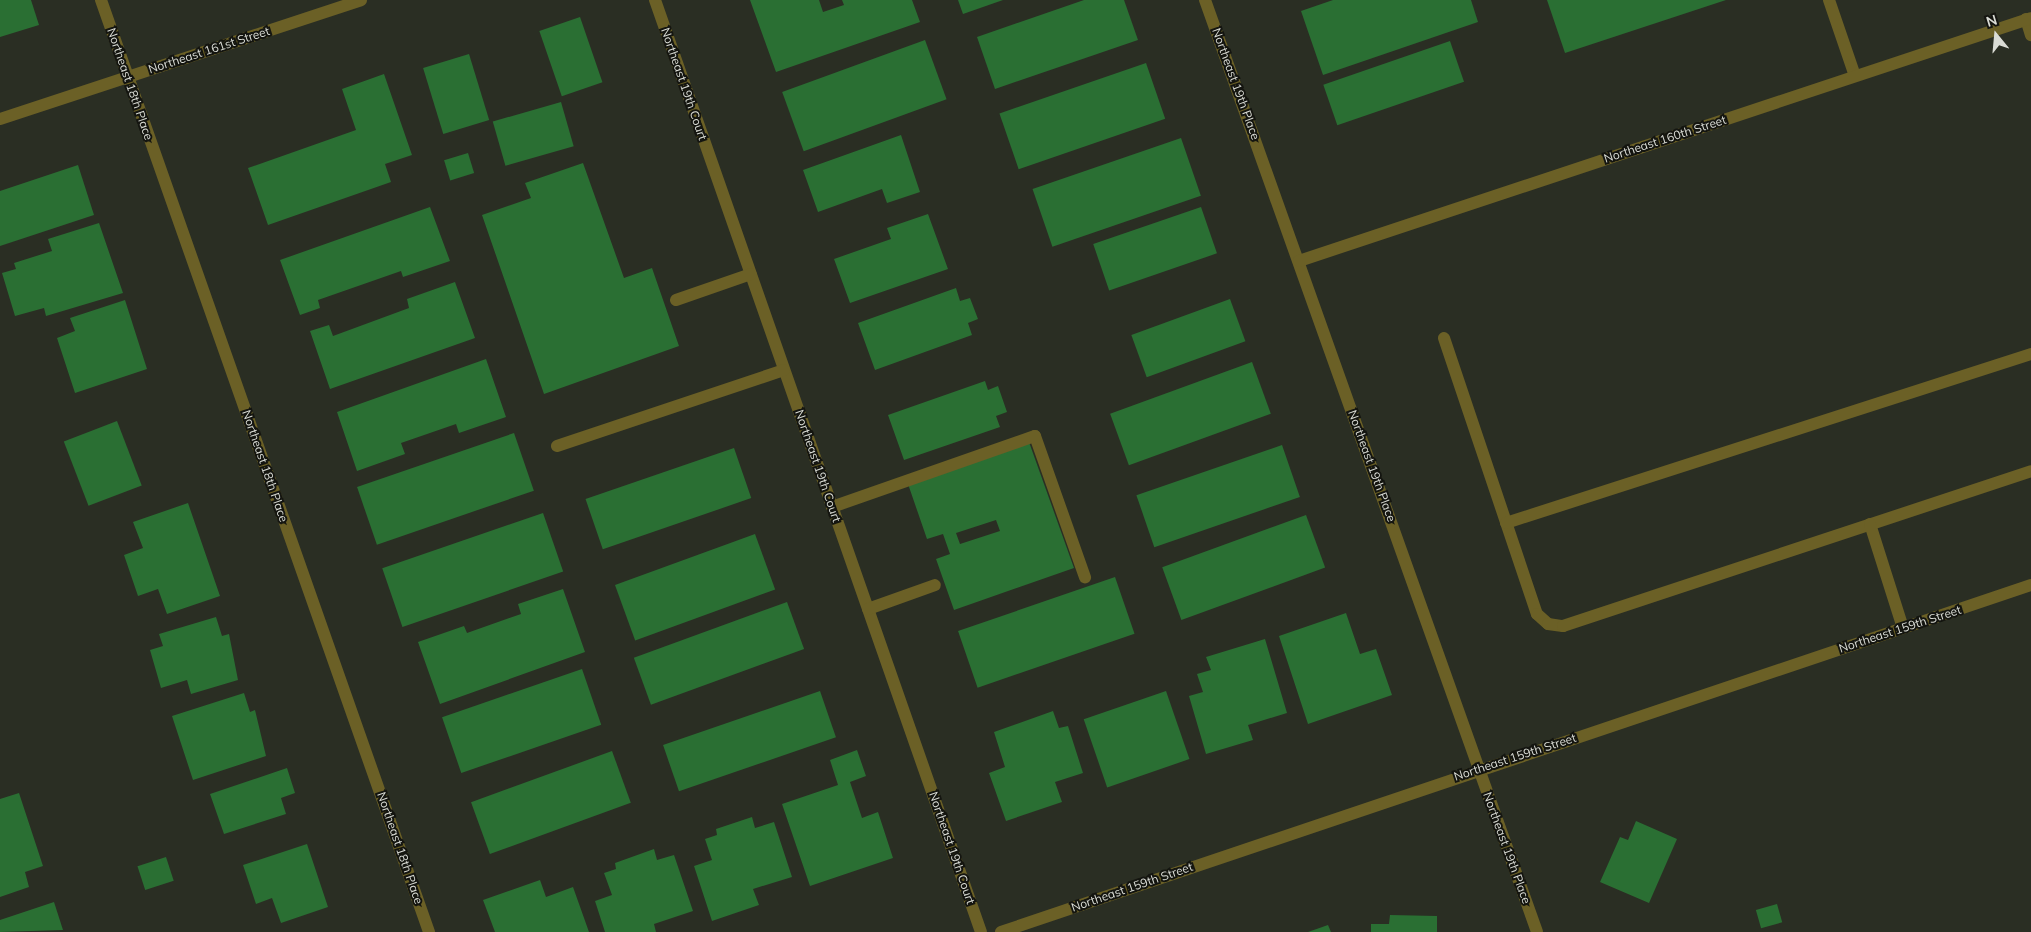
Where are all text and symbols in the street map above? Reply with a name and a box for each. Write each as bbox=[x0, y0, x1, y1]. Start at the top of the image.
north arrow bbox=[1971, 10, 2021, 60]
text: N bbox=[1984, 11, 1999, 31]
street label: Northeast 161st Street bbox=[147, 24, 271, 76]
street label: Northeast 18th Place bbox=[104, 26, 156, 142]
street label: Northeast 19th Court bbox=[658, 26, 710, 142]
street label: Northeast 19th Place bbox=[1209, 26, 1263, 142]
street label: Northeast 160th Street bbox=[1602, 112, 1728, 166]
street label: Northeast 18th Place bbox=[239, 408, 291, 524]
street label: Northeast 19th Court bbox=[792, 408, 844, 524]
street label: Northeast 19th Place bbox=[1345, 408, 1399, 524]
street label: Northeast 159th Street bbox=[1837, 602, 1963, 656]
street label: Northeast 159th Street bbox=[1452, 730, 1578, 784]
street label: Northeast 18th Place bbox=[374, 790, 426, 906]
street label: Northeast 19th Court bbox=[926, 790, 978, 906]
street label: Northeast 19th Place bbox=[1480, 790, 1534, 906]
street label: Northeast 159th Street bbox=[1069, 859, 1195, 915]

